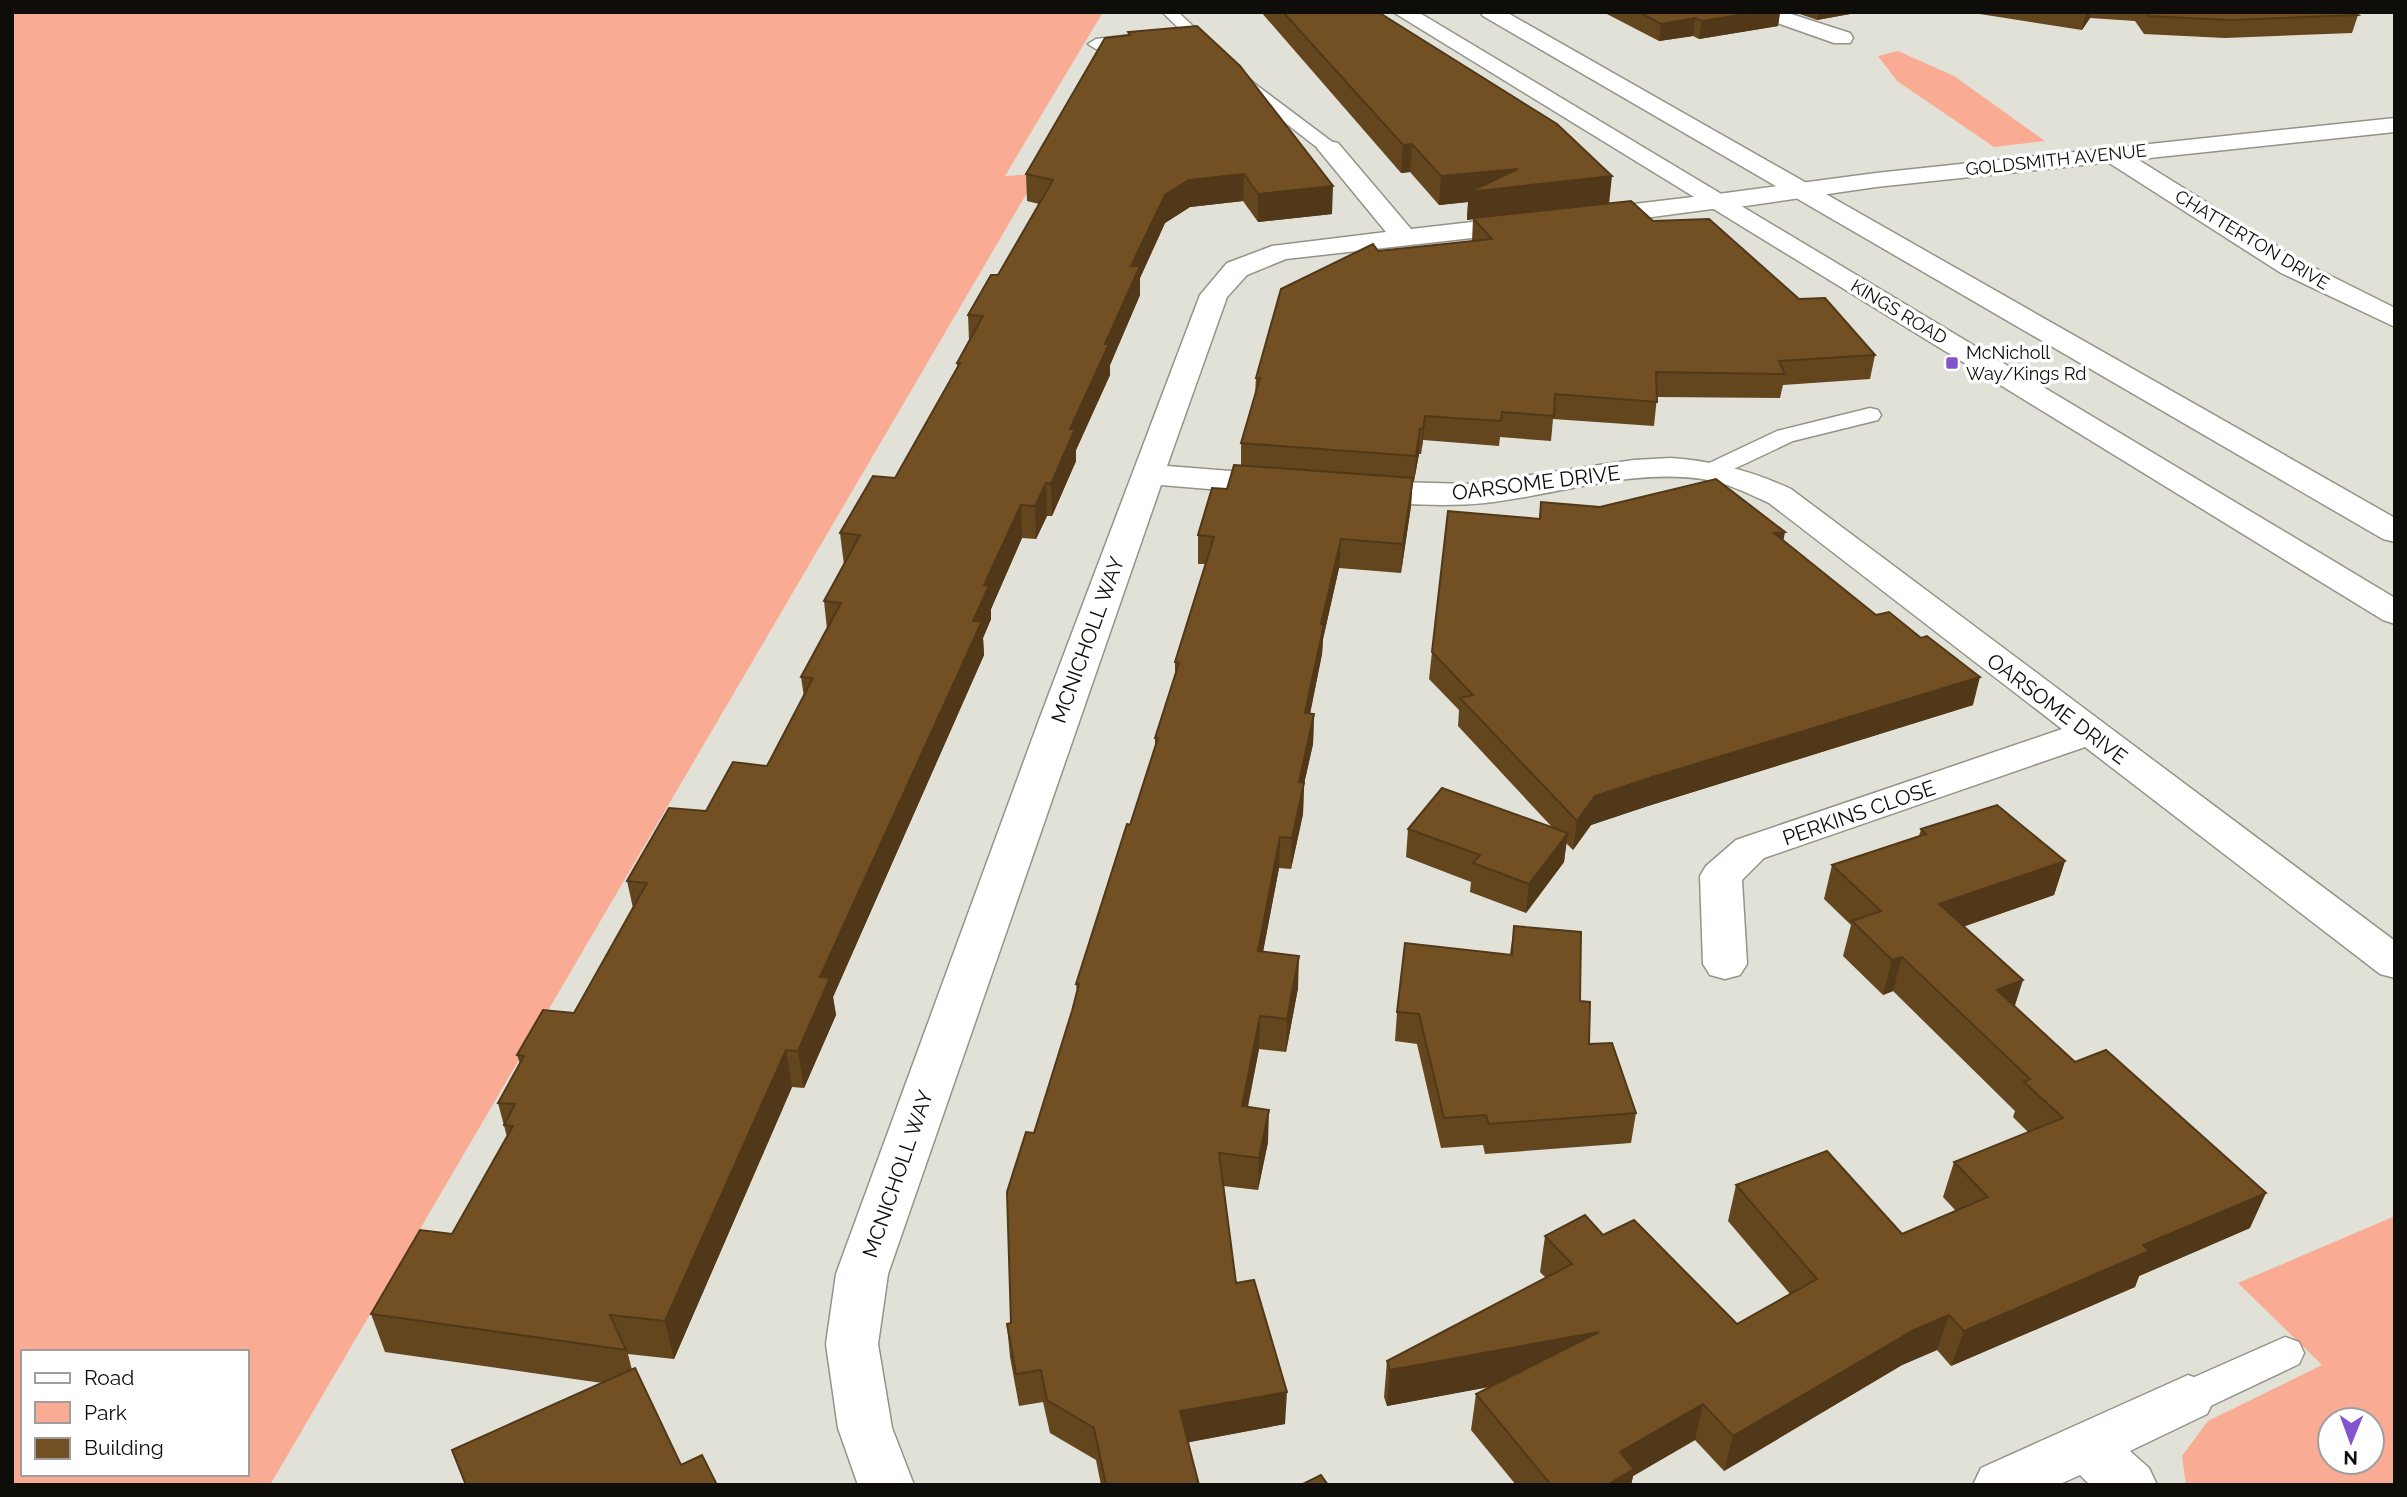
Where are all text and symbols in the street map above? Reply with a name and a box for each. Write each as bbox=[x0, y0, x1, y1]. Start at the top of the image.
street label: GOLDSMITH AVENUE bbox=[1964, 140, 2148, 179]
street label: CHATTERTON DRIVE bbox=[2171, 185, 2333, 294]
street label: KINGS ROAD bbox=[1847, 275, 1951, 348]
place label: McNicholl Way/Kings Rd bbox=[1966, 342, 2086, 384]
marker: McNicholl Way/Kings Rd bbox=[1944, 355, 1960, 371]
street label: OARSOME DRIVE bbox=[1450, 460, 1621, 505]
street label: MCNICHOLL WAY bbox=[1046, 553, 1129, 726]
street label: OARSOME DRIVE bbox=[1982, 648, 2132, 769]
street label: PERKINS CLOSE bbox=[1779, 775, 1939, 850]
street label: MCNICHOLL WAY bbox=[857, 1087, 938, 1261]
legend bbox=[21, 1350, 248, 1476]
text: Road bbox=[84, 1365, 134, 1390]
text: Park bbox=[84, 1400, 127, 1425]
north arrow bbox=[2316, 1406, 2386, 1476]
text: Building bbox=[84, 1435, 164, 1460]
text: N bbox=[2343, 1447, 2358, 1469]

